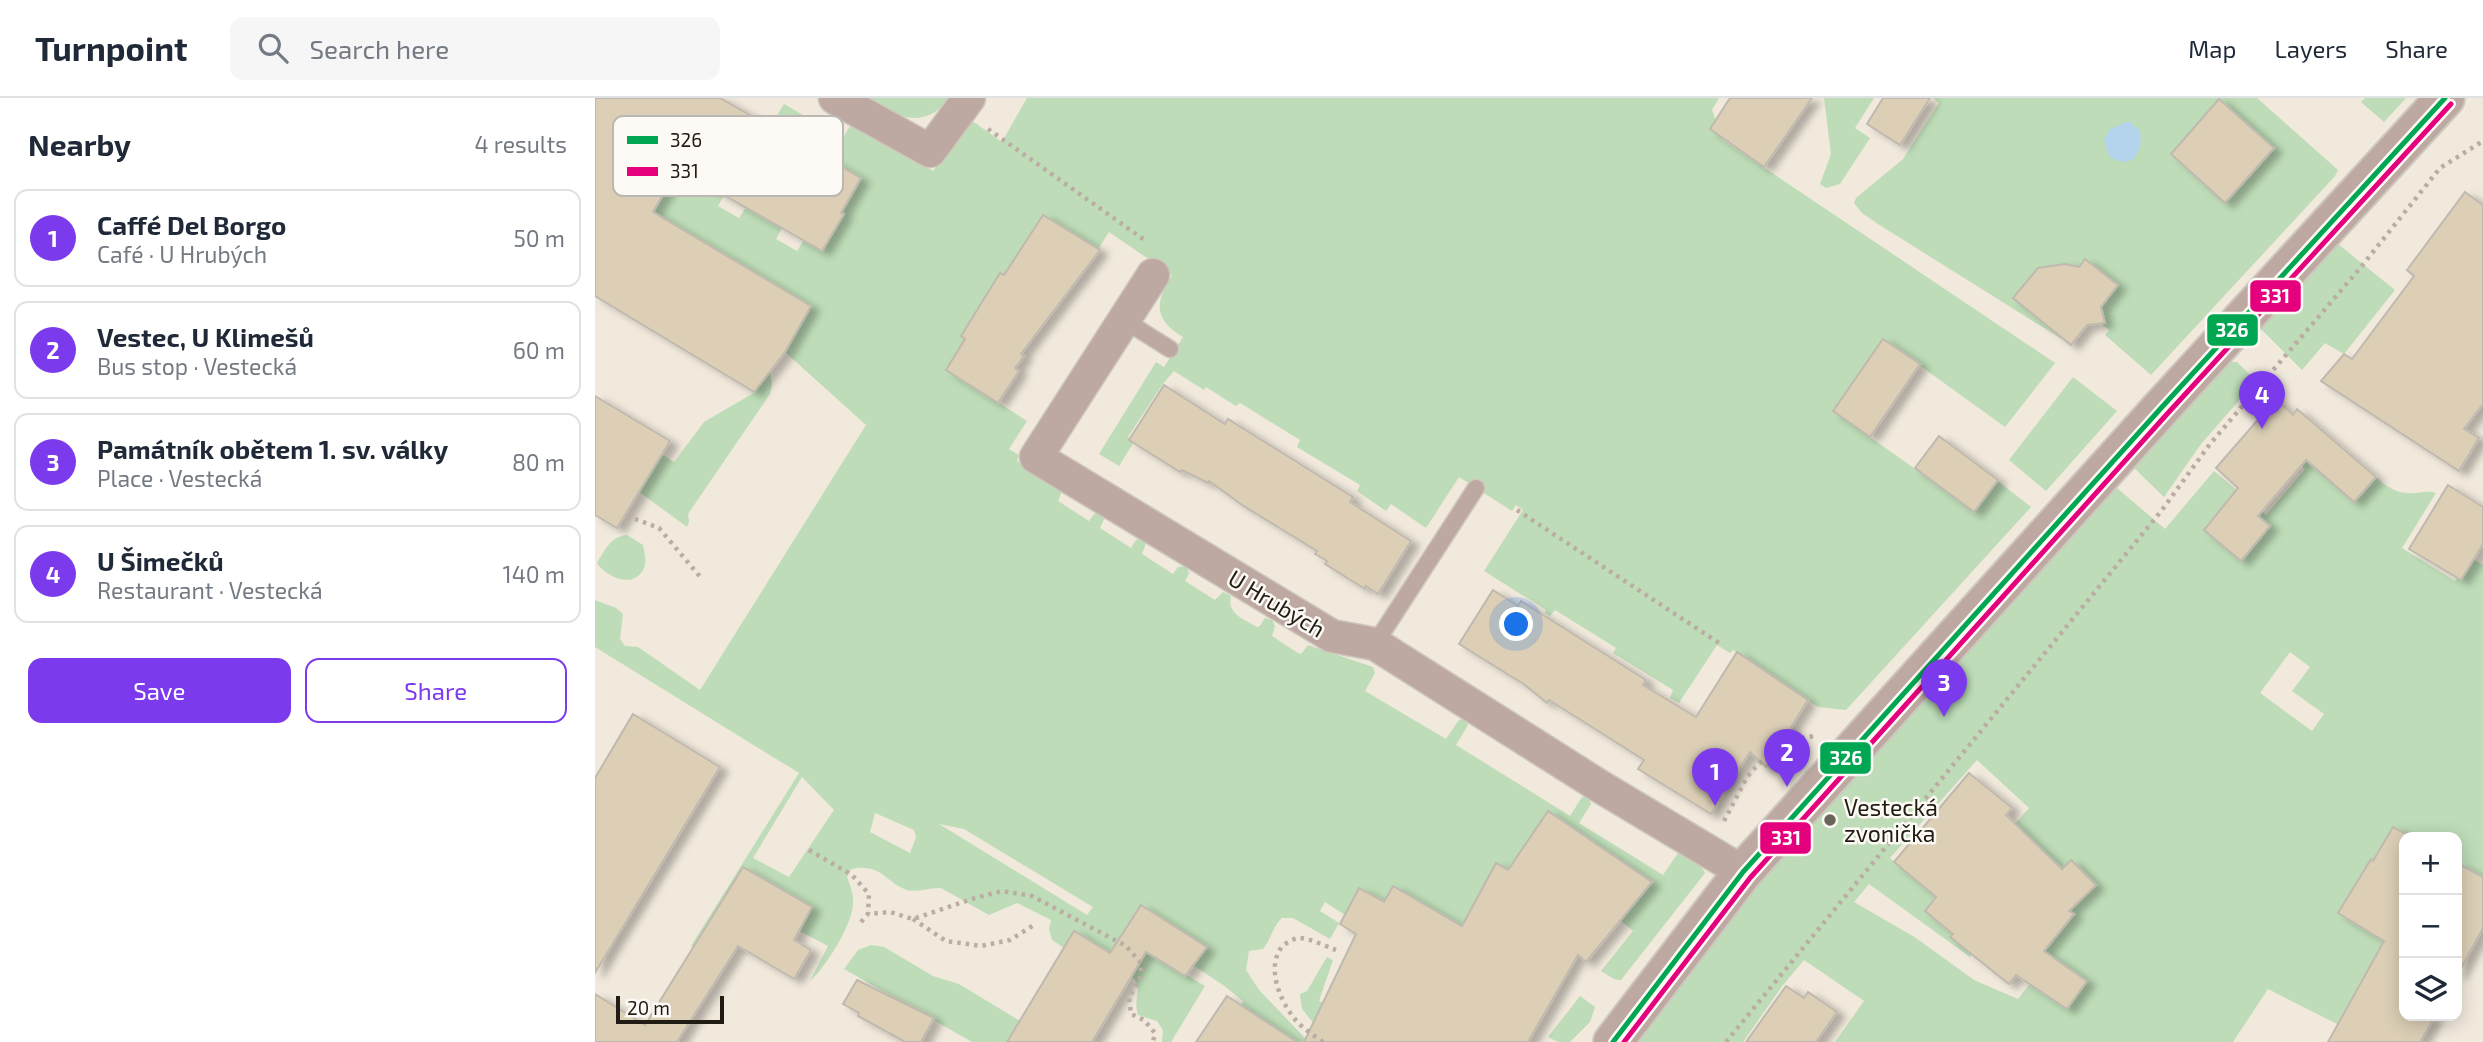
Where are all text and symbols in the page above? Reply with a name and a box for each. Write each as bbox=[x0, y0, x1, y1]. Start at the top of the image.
search box bbox=[230, 17, 720, 80]
text: Turnpoint bbox=[35, 28, 188, 68]
icon: search bbox=[254, 29, 292, 67]
text: Search here bbox=[310, 33, 449, 64]
text: Map bbox=[2188, 34, 2236, 63]
text: Layers bbox=[2274, 34, 2347, 63]
text: Share bbox=[2385, 34, 2448, 63]
legend bbox=[613, 116, 843, 196]
text: Nearby bbox=[28, 126, 131, 162]
text: 326 bbox=[670, 128, 702, 151]
text: 4 results bbox=[475, 130, 567, 158]
text: 331 bbox=[670, 159, 699, 182]
text: Caffé Del Borgo bbox=[97, 209, 286, 240]
text: 1 bbox=[48, 224, 58, 252]
text: 50 m bbox=[514, 224, 565, 252]
text: Café · U Hrubých bbox=[97, 240, 267, 268]
line badge: 331 bbox=[2249, 279, 2302, 313]
text: 331 bbox=[2260, 284, 2290, 307]
line badge: 326 bbox=[2206, 313, 2259, 347]
text: 326 bbox=[2215, 318, 2249, 341]
text: Vestec, U Klimešů bbox=[97, 321, 314, 352]
text: 2 bbox=[46, 336, 60, 364]
text: 60 m bbox=[513, 336, 565, 364]
text: Bus stop · Vestecká bbox=[97, 352, 297, 380]
pin: 4 bbox=[2239, 371, 2285, 429]
text: Památník obětem 1. sv. války bbox=[97, 433, 448, 464]
text: 3 bbox=[46, 448, 60, 476]
text: 80 m bbox=[512, 448, 565, 476]
text: Place · Vestecká bbox=[97, 464, 262, 492]
text: U Šimečků bbox=[97, 545, 224, 576]
text: 4 bbox=[46, 560, 60, 588]
text: 140 m bbox=[503, 560, 565, 588]
street label: U Hrubých bbox=[1224, 563, 1330, 643]
text: Restaurant · Vestecká bbox=[97, 576, 323, 604]
your location bbox=[1499, 607, 1533, 641]
button: Save bbox=[28, 658, 291, 723]
button: Share bbox=[305, 658, 567, 723]
pin: 3 bbox=[1921, 659, 1967, 717]
pin: 2 bbox=[1764, 729, 1810, 787]
line badge: 326 bbox=[1819, 741, 1872, 775]
text: 326 bbox=[1829, 746, 1863, 769]
pin: 1 bbox=[1692, 748, 1738, 806]
place label: Vestecká zvonička bbox=[1844, 793, 1938, 847]
marker: Vestecká zvonička bbox=[1822, 812, 1838, 828]
line badge: 331 bbox=[1759, 821, 1812, 855]
text: 331 bbox=[1771, 826, 1801, 849]
map controls bbox=[2399, 832, 2462, 1021]
button: + bbox=[2399, 832, 2462, 895]
button: − bbox=[2399, 895, 2462, 958]
button: layers bbox=[2399, 958, 2462, 1021]
scale bar bbox=[616, 993, 725, 1025]
text: 20 m bbox=[627, 996, 670, 1019]

